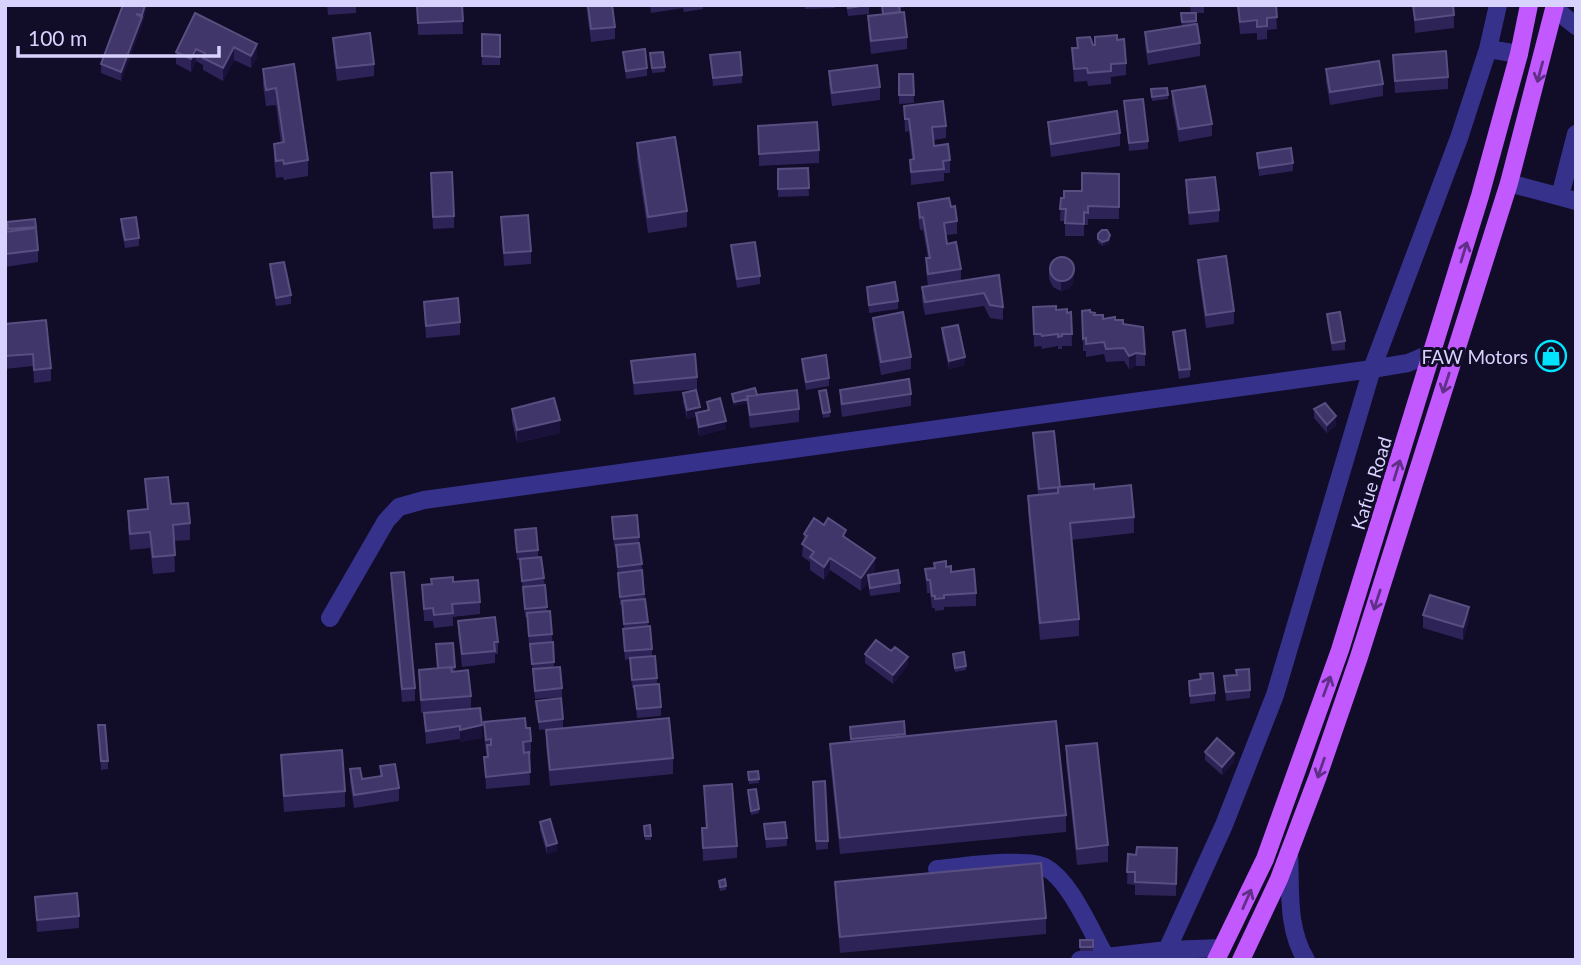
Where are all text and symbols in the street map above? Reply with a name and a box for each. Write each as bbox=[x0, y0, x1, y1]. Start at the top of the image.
scale bar bbox=[18, 14, 219, 58]
text: 100 m bbox=[28, 25, 87, 50]
one-way arrow bbox=[1532, 60, 1545, 82]
one-way arrow bbox=[1458, 241, 1471, 263]
shop icon: FAW Motors bbox=[1534, 339, 1568, 373]
place label: FAW Motors bbox=[1421, 345, 1528, 368]
one-way arrow bbox=[1438, 372, 1451, 394]
street label: Kafue Road bbox=[1346, 434, 1396, 532]
one-way arrow bbox=[1392, 459, 1404, 481]
one-way arrow bbox=[1369, 589, 1382, 611]
one-way arrow bbox=[1322, 676, 1334, 698]
one-way arrow bbox=[1314, 756, 1326, 778]
one-way arrow bbox=[1241, 889, 1254, 910]

